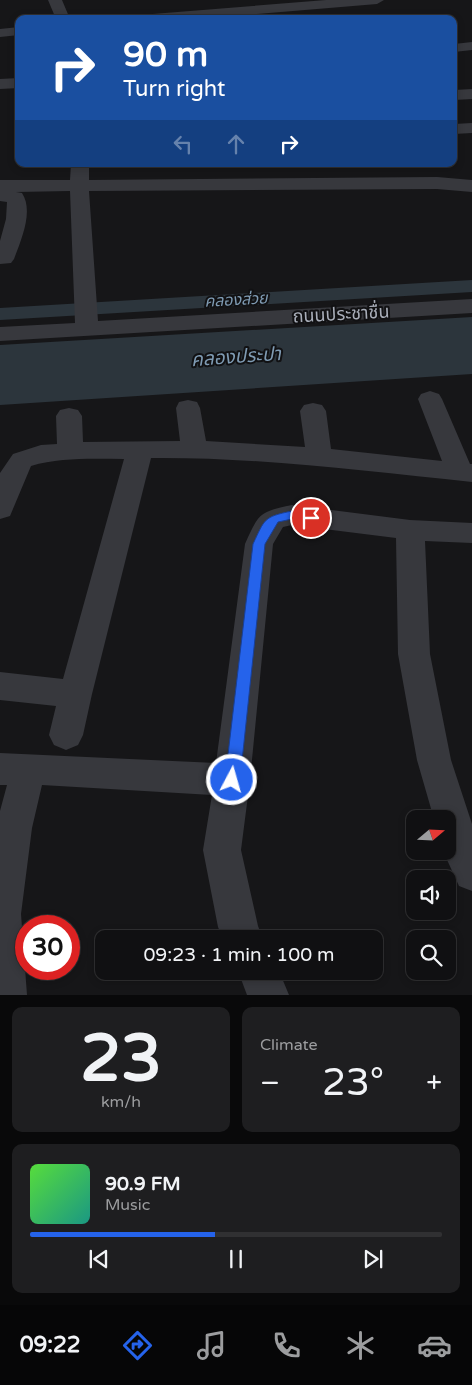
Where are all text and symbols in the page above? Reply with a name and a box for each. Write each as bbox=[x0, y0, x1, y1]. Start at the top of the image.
text: 90 m bbox=[123, 34, 208, 76]
icon: right bbox=[40, 35, 105, 100]
text: Turn right bbox=[123, 76, 225, 102]
icon: left bbox=[169, 130, 197, 158]
icon: ahead bbox=[222, 130, 250, 158]
icon: right bbox=[275, 130, 303, 158]
water label: คลองส่วย bbox=[204, 288, 270, 312]
street label: ถนนประชาชื่น bbox=[292, 299, 390, 328]
water label: คลองประปา bbox=[190, 343, 283, 371]
pin bbox=[290, 497, 332, 539]
icon: arrive bbox=[297, 504, 325, 532]
position arrow bbox=[205, 753, 257, 805]
north arrow bbox=[406, 810, 456, 860]
map controls bbox=[406, 810, 456, 980]
button: sound bbox=[406, 870, 456, 920]
speed limit sign: 30 bbox=[15, 915, 80, 980]
button: search bbox=[406, 930, 456, 980]
text: 09:23 · 1 min · 100 m bbox=[143, 944, 335, 966]
text: 23 bbox=[80, 1020, 162, 1099]
text: Climate bbox=[260, 1035, 318, 1055]
text: 23° bbox=[322, 1060, 384, 1106]
text: − bbox=[260, 1066, 280, 1100]
text: + bbox=[426, 1066, 442, 1100]
text: km/h bbox=[101, 1092, 141, 1112]
text: 90.9 FM bbox=[105, 1173, 181, 1195]
text: Music bbox=[105, 1195, 150, 1215]
icon: previous bbox=[85, 1245, 113, 1273]
icon: pause bbox=[222, 1245, 250, 1273]
icon: next bbox=[359, 1245, 387, 1273]
icon: directions bbox=[120, 1328, 155, 1363]
icon: music bbox=[194, 1328, 229, 1363]
icon: phone bbox=[269, 1328, 304, 1363]
icon: climate bbox=[343, 1328, 378, 1363]
icon: car bbox=[417, 1328, 452, 1363]
text: 09:22 bbox=[20, 1332, 81, 1358]

